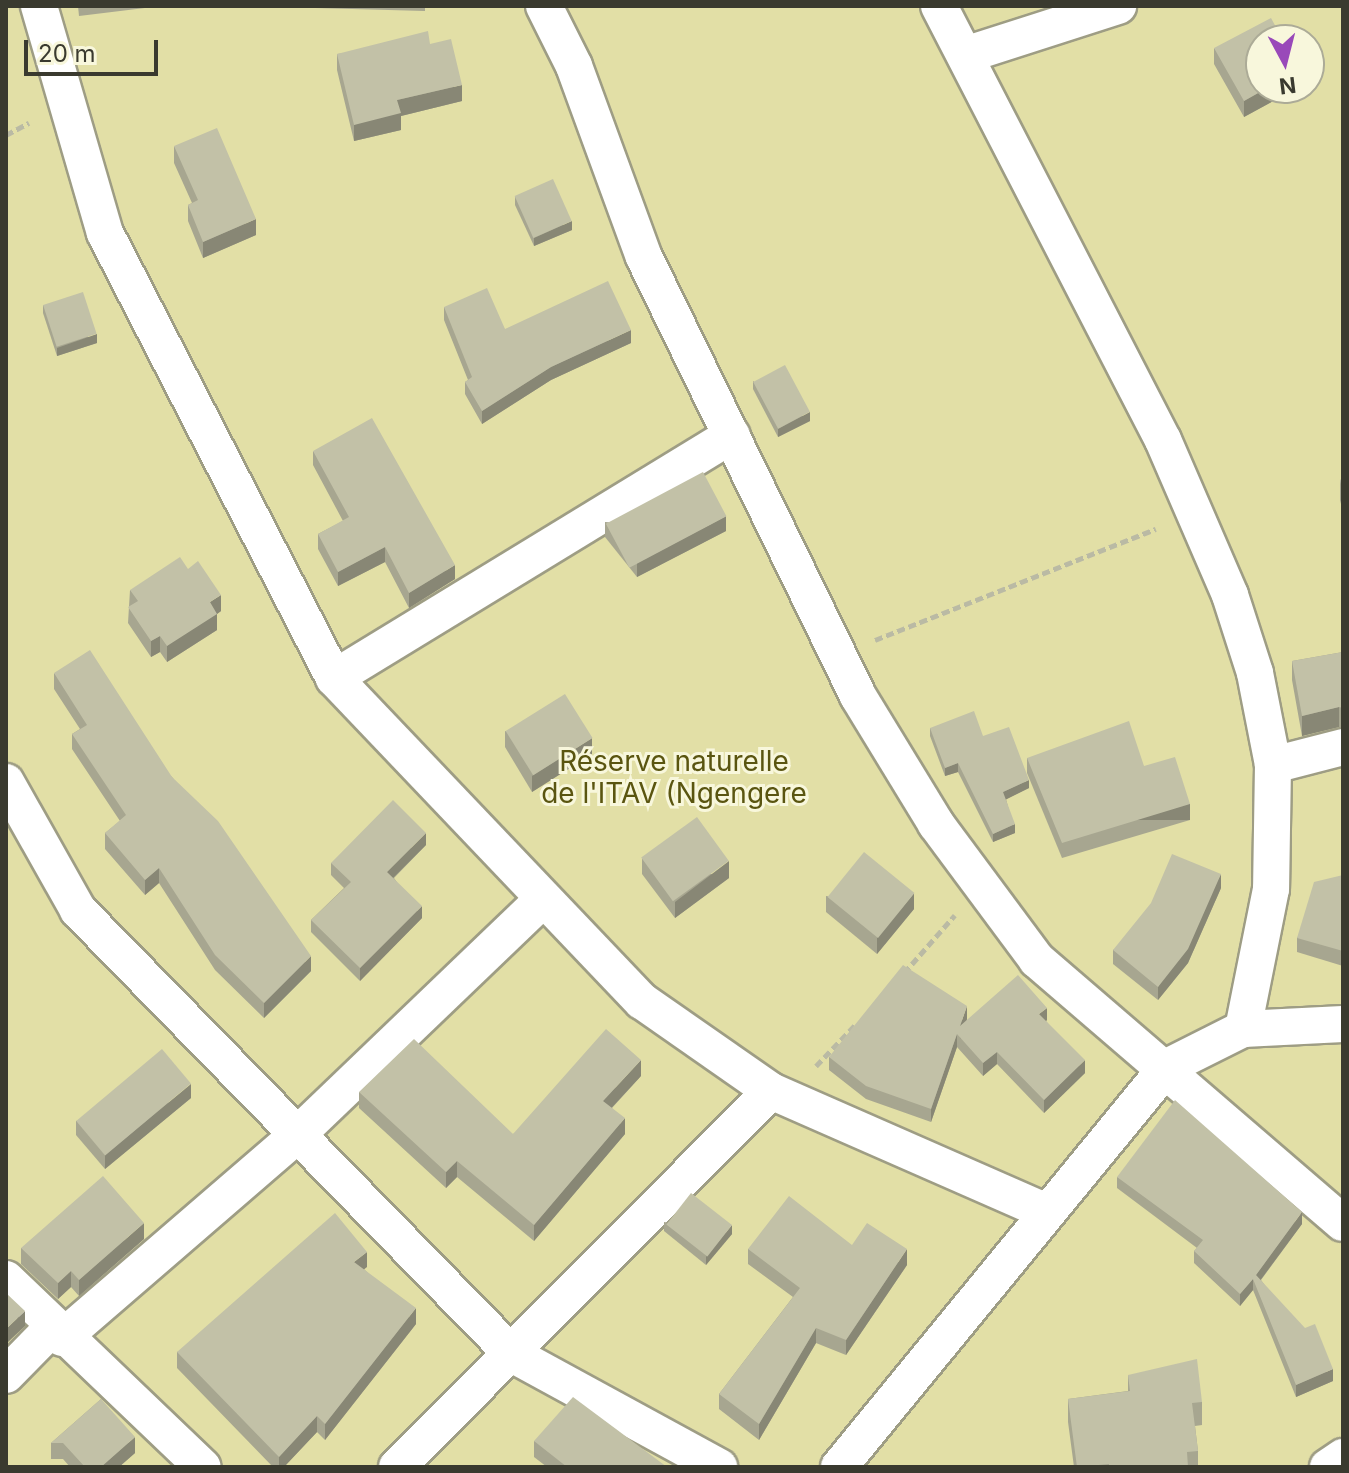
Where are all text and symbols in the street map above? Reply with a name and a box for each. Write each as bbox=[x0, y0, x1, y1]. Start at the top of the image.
scale bar bbox=[28, 24, 162, 74]
north arrow bbox=[1245, 24, 1325, 104]
text: 20 m bbox=[38, 39, 96, 68]
text: N bbox=[1278, 72, 1298, 100]
park label: Réserve naturelle de l'ITAV (Ngengere bbox=[541, 744, 807, 810]

